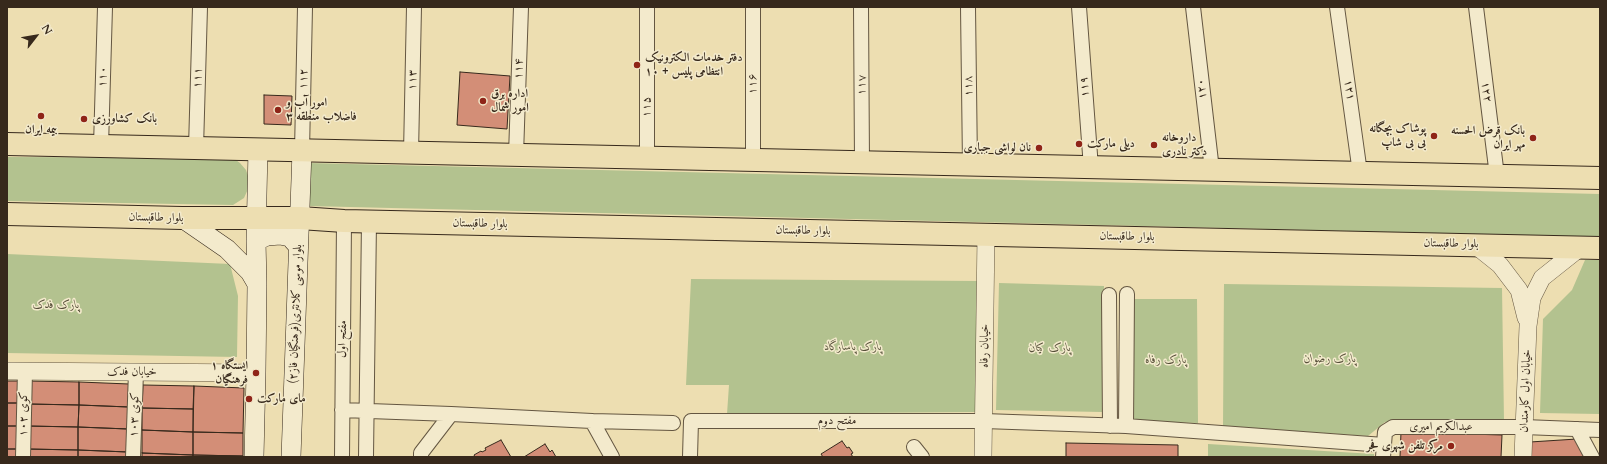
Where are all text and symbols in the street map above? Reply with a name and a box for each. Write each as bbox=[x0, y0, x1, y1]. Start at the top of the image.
north arrow bbox=[16, 16, 56, 56]
text: N bbox=[38, 22, 56, 38]
place label: دفتر خدمات الکترونیک انتظامی پلیس + ۱۰ bbox=[645, 51, 743, 79]
street label: ۱۱۴ bbox=[511, 58, 527, 80]
marker: دفتر خدمات الکترونیک انتظامی پلیس + ۱۰ bbox=[632, 60, 642, 70]
street label: ۱۱۰ bbox=[95, 66, 111, 88]
street label: ۱۱۱ bbox=[190, 67, 206, 89]
street label: ۱۱۲ bbox=[297, 68, 311, 90]
street label: ۱۱۳ bbox=[406, 69, 420, 91]
street label: ۱۱۶ bbox=[746, 73, 760, 95]
street label: ۱۱۷ bbox=[855, 74, 869, 96]
street label: ۱۱۸ bbox=[962, 75, 976, 97]
street label: ۱۱۹ bbox=[1077, 76, 1093, 98]
street label: ۱۲۰ bbox=[1194, 78, 1210, 100]
street label: ۱۲۱ bbox=[1340, 79, 1358, 101]
street label: ۱۲۲ bbox=[1478, 81, 1494, 103]
place label: اداره برق امور شمال bbox=[491, 87, 529, 115]
place label: امور آب و فاضلاب منطقه ۳ bbox=[286, 96, 357, 124]
marker: اداره برق امور شمال bbox=[478, 96, 488, 106]
street label: ۱۱۵ bbox=[640, 96, 654, 118]
marker: امور آب و فاضلاب منطقه ۳ bbox=[273, 105, 283, 115]
marker: بیمه ایران bbox=[36, 111, 46, 121]
place label: بانک کشاورزی bbox=[92, 112, 157, 126]
marker: بانک کشاورزی bbox=[79, 114, 89, 124]
place label: پوشاک بچگانه بی بی شاپ bbox=[1369, 122, 1426, 150]
place label: بیمه ایران bbox=[25, 123, 57, 137]
place label: بانک قرض الحسنه مهر ایران bbox=[1451, 124, 1525, 152]
place label: داروخانه دکتر نادری bbox=[1162, 131, 1207, 159]
marker: پوشاک بچگانه بی بی شاپ bbox=[1429, 131, 1439, 141]
marker: بانک قرض الحسنه مهر ایران bbox=[1528, 133, 1538, 143]
place label: دیلی مارکت bbox=[1087, 137, 1135, 151]
marker: دیلی مارکت bbox=[1074, 139, 1084, 149]
marker: داروخانه دکتر نادری bbox=[1149, 140, 1159, 150]
place label: نان لواشی جباری bbox=[963, 141, 1031, 155]
marker: نان لواشی جباری bbox=[1034, 143, 1044, 153]
street label: بلوار طاقبستان bbox=[128, 210, 184, 226]
street label: بلوار طاقبستان bbox=[452, 216, 508, 232]
street label: بلوار طاقبستان bbox=[775, 223, 831, 239]
street label: بلوار طاقبستان bbox=[1099, 229, 1155, 245]
street label: بلوار طاقبستان bbox=[1423, 236, 1479, 252]
street label: بلوار موسی کلانتری(فرهنگیان فاز۲) bbox=[286, 244, 306, 384]
park label: پارک فدک bbox=[32, 298, 80, 312]
street label: مفتح اول bbox=[335, 320, 351, 358]
street label: خیابان رفاه bbox=[977, 324, 993, 368]
park label: پارک پاسارگاد bbox=[824, 340, 882, 354]
park label: پارک کیان bbox=[1029, 341, 1071, 355]
street label: خیابان اول کارمندان bbox=[1517, 349, 1535, 433]
park label: پارک رضوان bbox=[1304, 352, 1356, 366]
park label: پارک رفاه bbox=[1145, 353, 1187, 367]
place label: ایستگاه ۱ فرهنگیان bbox=[211, 359, 248, 387]
street label: خیابان فدک bbox=[107, 365, 157, 379]
marker: ایستگاه ۱ فرهنگیان bbox=[251, 368, 261, 378]
street label: کوی ۱۰۲ bbox=[16, 391, 32, 437]
street label: کوی ۱۰۳ bbox=[127, 392, 143, 438]
place label: مای مارکت bbox=[257, 392, 306, 406]
marker: مای مارکت bbox=[244, 394, 254, 404]
street label: مفتح دوم bbox=[818, 414, 856, 428]
street label: عبدالکریم امیری bbox=[1409, 420, 1473, 434]
place label: مرکز تلفن شهری فجر bbox=[1367, 439, 1443, 453]
marker: مرکز تلفن شهری فجر bbox=[1446, 441, 1456, 451]

